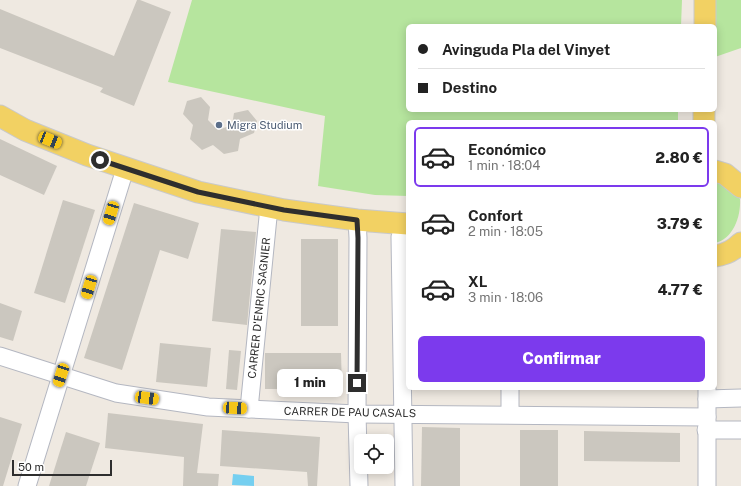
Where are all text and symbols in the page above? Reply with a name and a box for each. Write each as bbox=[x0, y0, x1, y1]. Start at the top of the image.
text: Avinguda Pla del Vinyet bbox=[442, 41, 610, 58]
text: Destino bbox=[442, 79, 497, 96]
place label: Migra Studium bbox=[227, 119, 302, 131]
marker: Migra Studium bbox=[214, 120, 224, 130]
car bbox=[37, 130, 63, 150]
icon: car bbox=[420, 139, 456, 175]
text: Económico bbox=[468, 141, 546, 158]
text: 2.80 € bbox=[655, 149, 703, 166]
route start bbox=[91, 151, 109, 169]
text: 1 min · 18:04 bbox=[468, 158, 540, 173]
car bbox=[102, 200, 120, 226]
icon: car bbox=[420, 205, 456, 241]
text: Confort bbox=[468, 207, 523, 224]
text: 3.79 € bbox=[657, 215, 703, 232]
text: 2 min · 18:05 bbox=[468, 224, 543, 239]
street label: CARRER D'ENRIC SAGNIER bbox=[246, 237, 272, 379]
icon: car bbox=[420, 271, 456, 307]
text: XL bbox=[468, 273, 487, 290]
car bbox=[80, 274, 98, 300]
text: 4.77 € bbox=[657, 281, 703, 298]
text: 3 min · 18:06 bbox=[468, 290, 543, 305]
button: Confirmar bbox=[418, 336, 705, 382]
car bbox=[52, 362, 70, 388]
callout: 1 min bbox=[277, 369, 343, 397]
route end bbox=[348, 374, 366, 392]
text: 1 min bbox=[294, 375, 326, 390]
car bbox=[134, 390, 160, 406]
car bbox=[223, 401, 247, 415]
street label: CARRER DE PAU CASALS bbox=[284, 405, 416, 419]
map controls bbox=[354, 434, 394, 474]
button: locate bbox=[354, 434, 394, 474]
scale bar bbox=[12, 458, 112, 477]
text: 50 m bbox=[18, 461, 44, 473]

